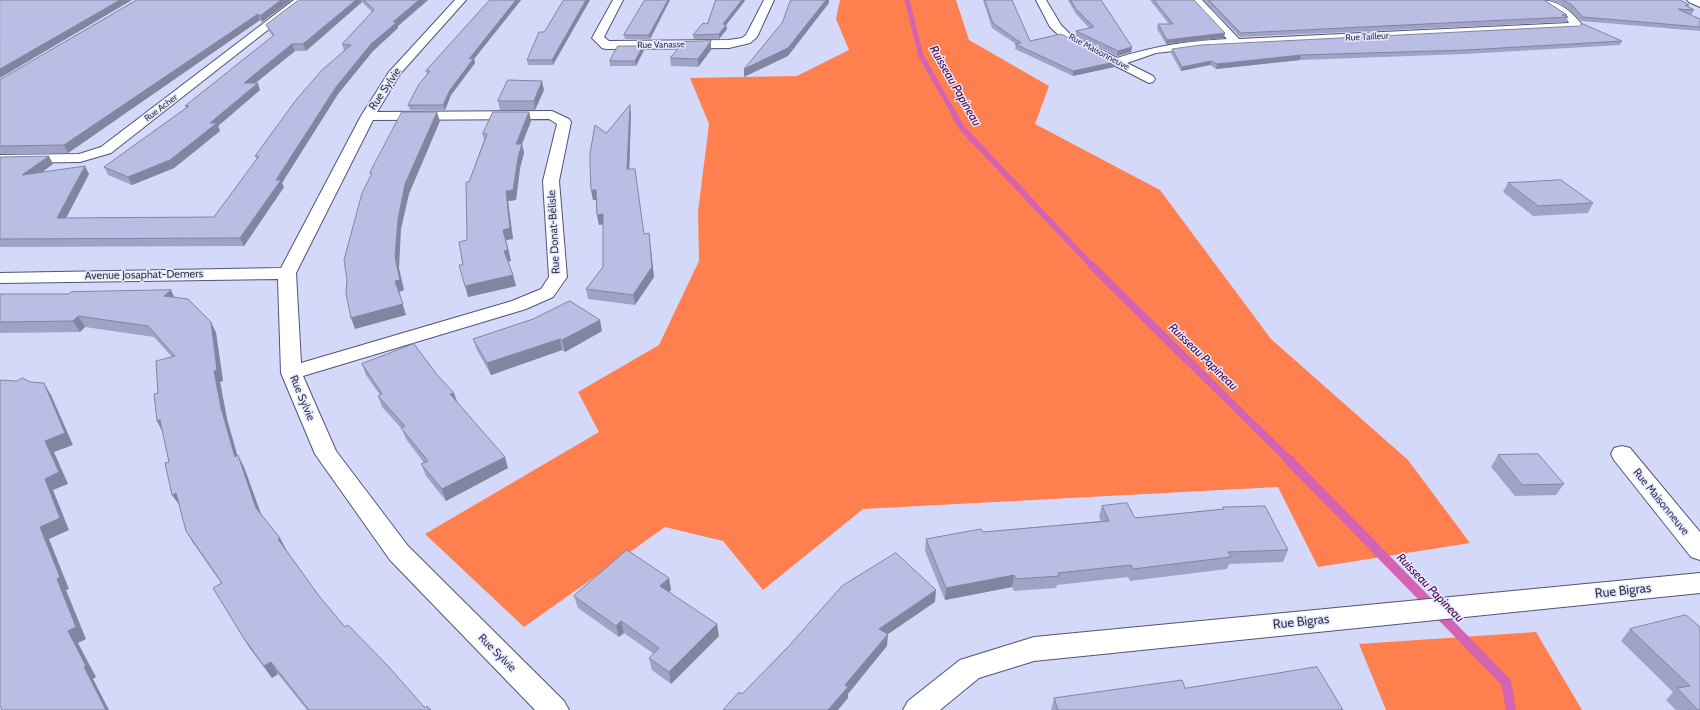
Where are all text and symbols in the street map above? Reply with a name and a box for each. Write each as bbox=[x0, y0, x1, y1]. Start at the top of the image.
street label: Rue Tailleur bbox=[1345, 30, 1389, 44]
street label: Rue Maisonneuve bbox=[1067, 31, 1131, 73]
street label: Rue Vanasse bbox=[637, 39, 685, 51]
water label: Ruisseau Papineau bbox=[926, 43, 984, 129]
street label: Rue Sylvie bbox=[366, 65, 404, 113]
street label: Rue Acher bbox=[142, 92, 180, 124]
street label: Rue Donat-Bélisle bbox=[545, 190, 563, 274]
street label: Avenue Josaphat-Demers bbox=[85, 267, 203, 283]
water label: Ruisseau Papineau bbox=[1165, 320, 1241, 394]
street label: Rue Sylvie bbox=[287, 373, 317, 423]
street label: Rue Maisonneuve bbox=[1630, 466, 1692, 538]
water label: Ruisseau Papineau bbox=[1393, 550, 1467, 626]
street label: Rue Bigras bbox=[1594, 580, 1652, 602]
street label: Rue Bigras bbox=[1272, 611, 1330, 633]
street label: Rue Sylvie bbox=[475, 631, 519, 675]

